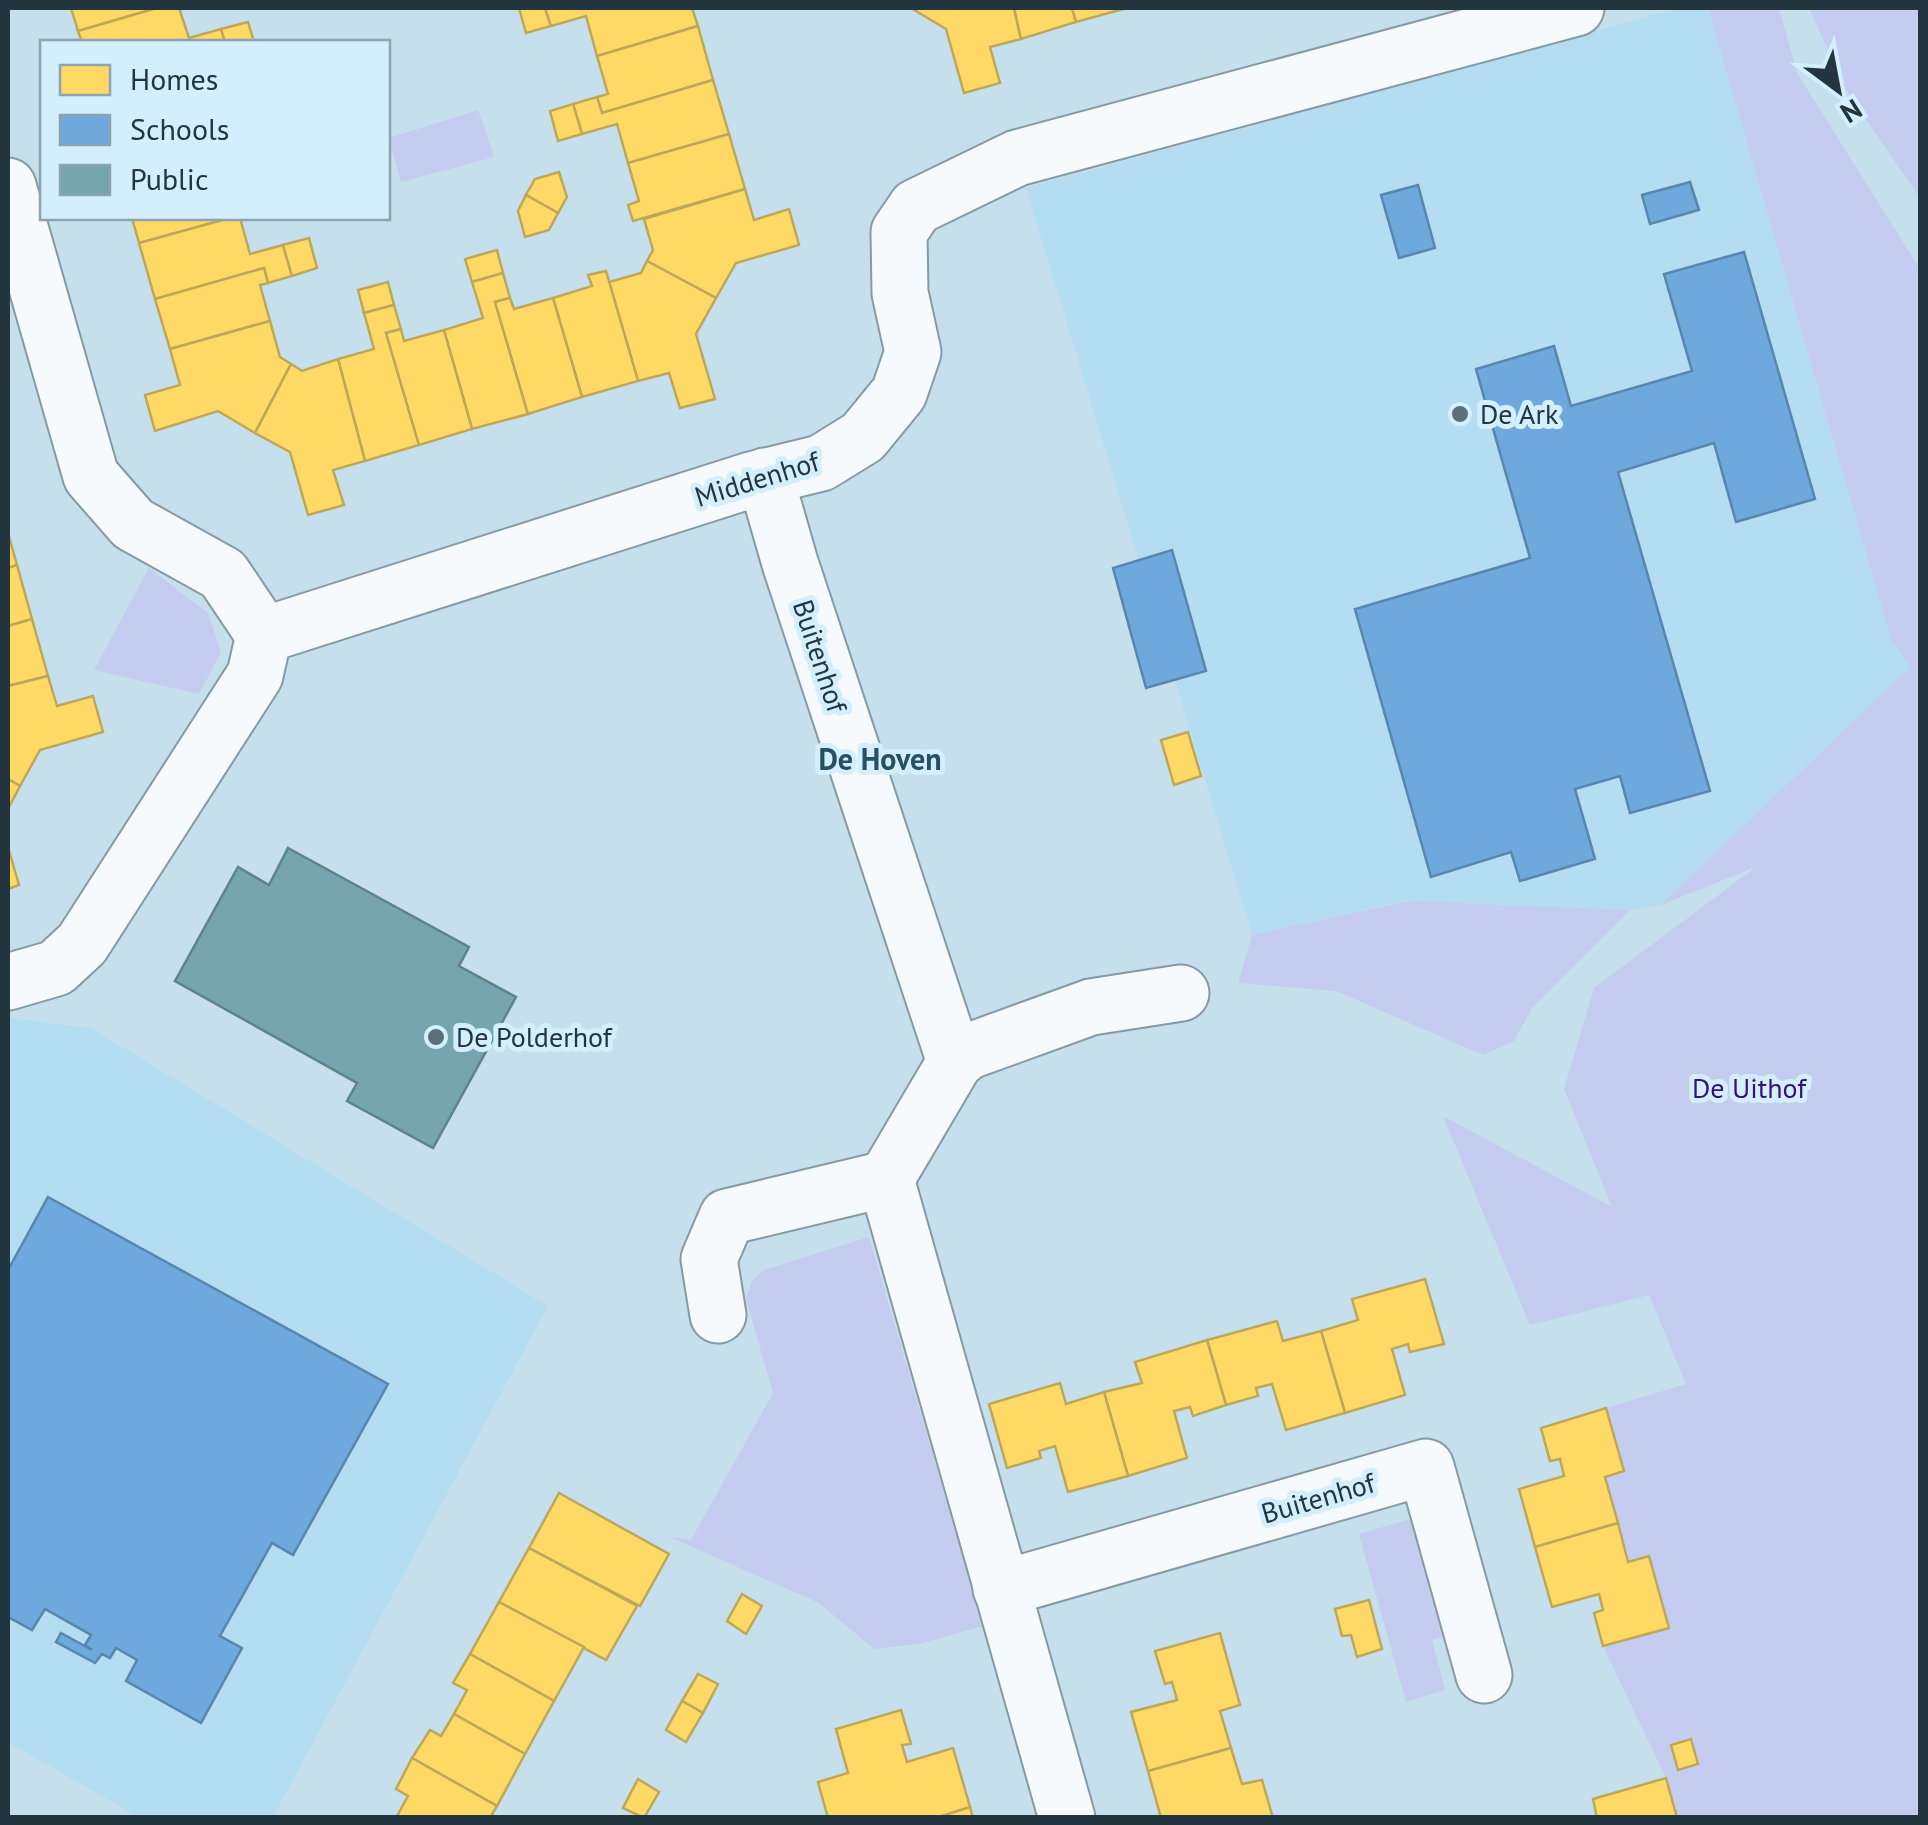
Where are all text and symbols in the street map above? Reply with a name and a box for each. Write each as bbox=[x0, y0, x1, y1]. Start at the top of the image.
legend bbox=[40, 40, 390, 220]
north arrow bbox=[1788, 40, 1888, 140]
text: Homes bbox=[130, 59, 218, 98]
text: N bbox=[1834, 91, 1869, 132]
text: Schools bbox=[130, 109, 229, 148]
text: Public bbox=[130, 159, 208, 198]
place label: De Ark bbox=[1480, 395, 1559, 432]
marker: De Ark bbox=[1449, 403, 1471, 425]
street label: Middenhof bbox=[690, 442, 825, 515]
street label: Buitenhof bbox=[785, 595, 856, 718]
district label: De Hoven bbox=[818, 739, 942, 778]
place label: De Polderhof bbox=[456, 1018, 613, 1055]
marker: De Polderhof bbox=[425, 1026, 447, 1048]
park label: De Uithof bbox=[1692, 1069, 1807, 1106]
street label: Buitenhof bbox=[1257, 1463, 1380, 1531]

